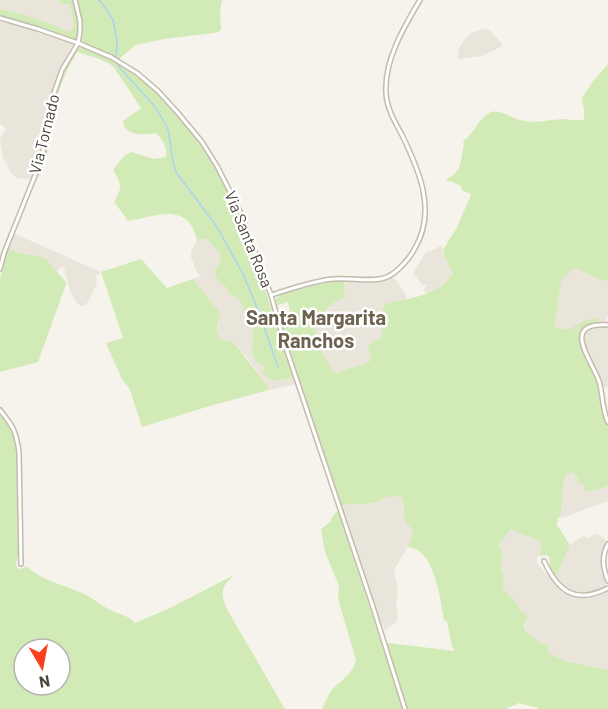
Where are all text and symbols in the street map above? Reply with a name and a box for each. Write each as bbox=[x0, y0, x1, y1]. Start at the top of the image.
street label: Via Tornado bbox=[24, 92, 63, 176]
street label: Via Santa Rosa bbox=[221, 188, 277, 290]
district label: Santa Margarita Ranchos bbox=[246, 305, 386, 352]
north arrow bbox=[12, 637, 72, 697]
text: N bbox=[38, 672, 52, 693]

